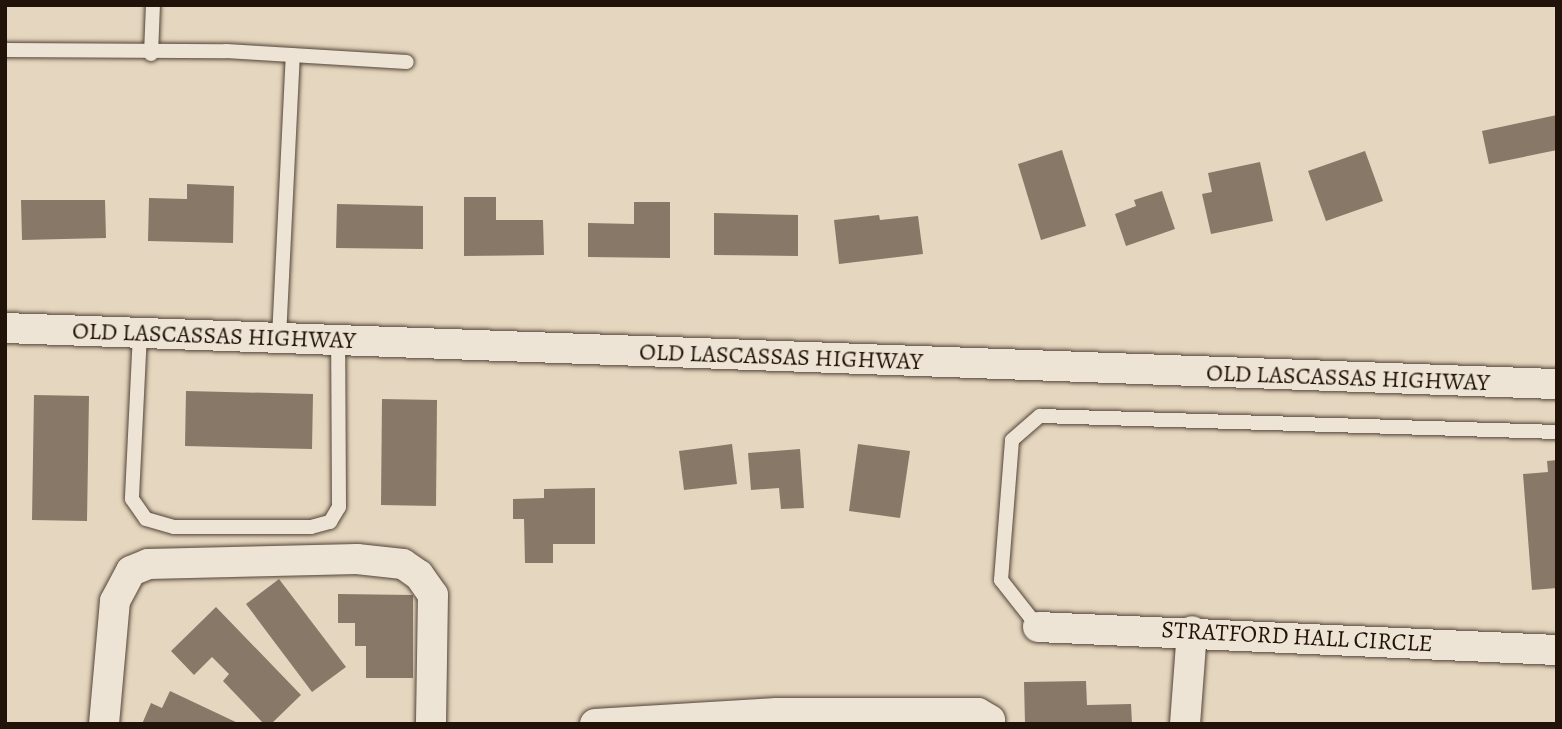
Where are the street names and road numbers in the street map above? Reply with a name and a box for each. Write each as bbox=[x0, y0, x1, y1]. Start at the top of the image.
street label: OLD LASCASSAS HIGHWAY bbox=[72, 317, 356, 355]
street label: OLD LASCASSAS HIGHWAY bbox=[639, 338, 923, 376]
street label: OLD LASCASSAS HIGHWAY bbox=[1206, 359, 1490, 397]
street label: STRATFORD HALL CIRCLE bbox=[1161, 616, 1433, 658]

